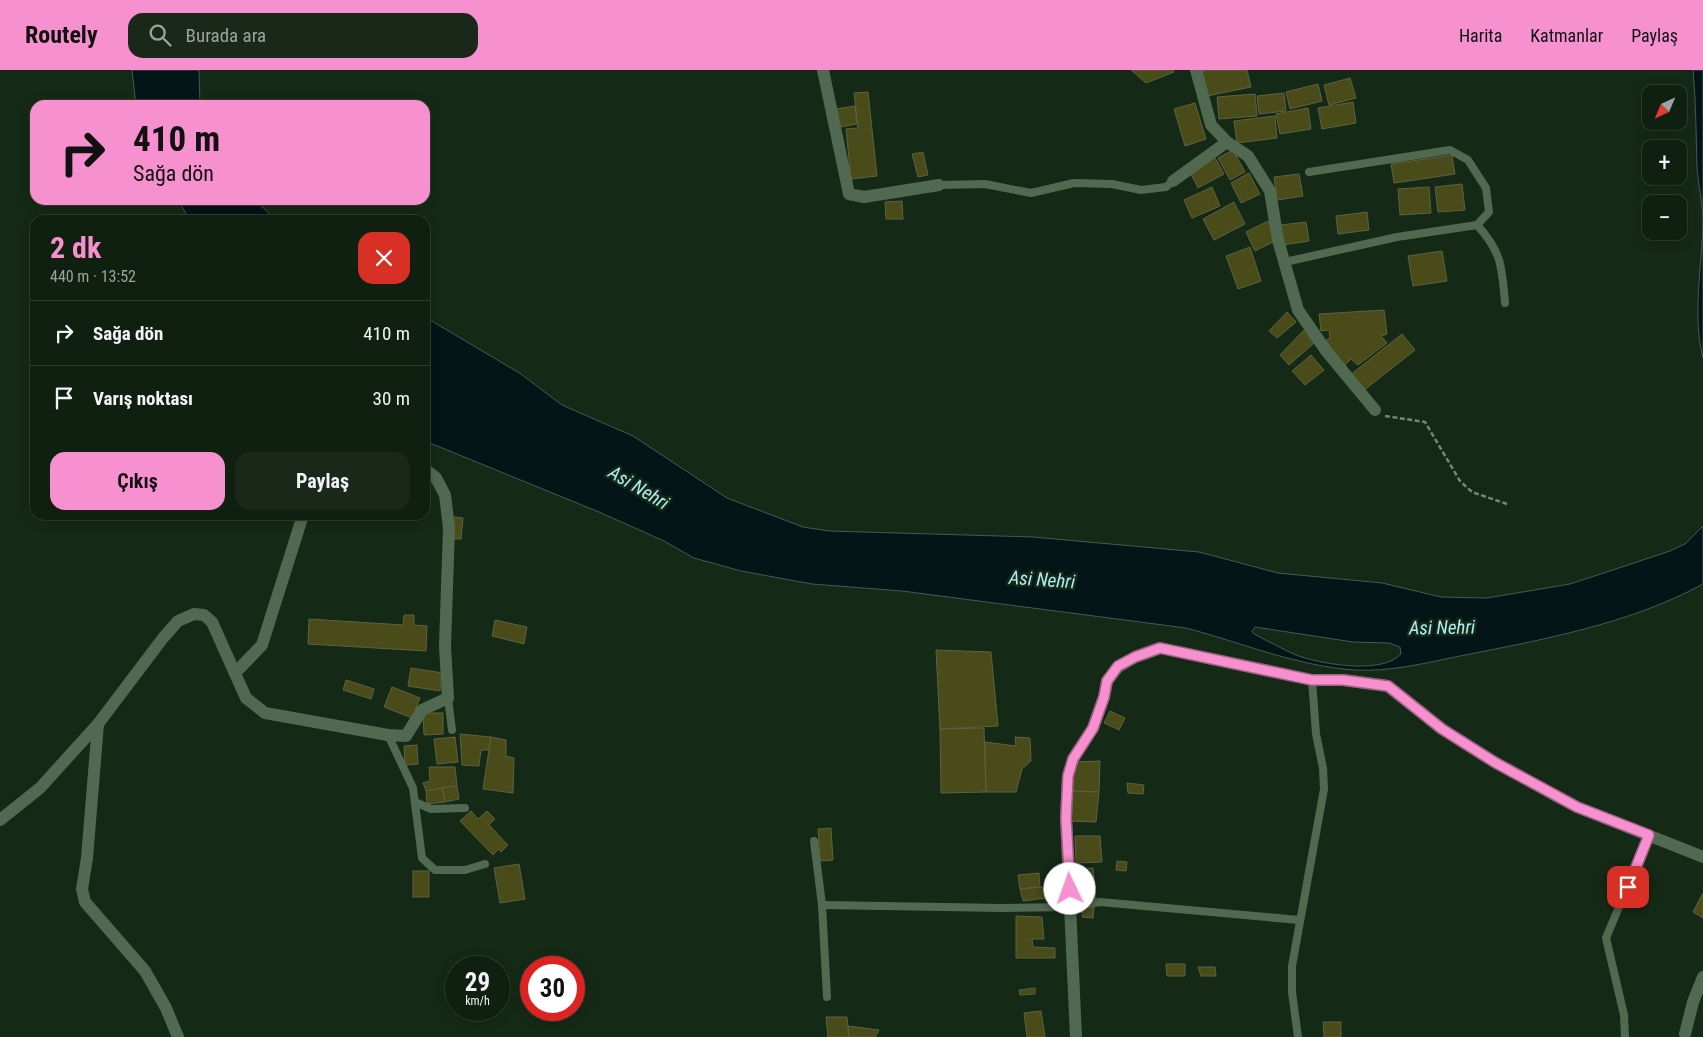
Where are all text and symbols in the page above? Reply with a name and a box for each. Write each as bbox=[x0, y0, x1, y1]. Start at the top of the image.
search box bbox=[128, 13, 478, 58]
text: Routely bbox=[25, 21, 98, 49]
icon: search bbox=[146, 21, 174, 49]
text: Burada ara bbox=[186, 24, 266, 47]
text: Harita bbox=[1459, 25, 1502, 46]
text: Katmanlar bbox=[1530, 25, 1603, 46]
text: Paylaş bbox=[1631, 25, 1678, 46]
north arrow bbox=[1642, 85, 1688, 130]
map controls bbox=[1642, 85, 1687, 240]
text: 410 m bbox=[133, 119, 220, 160]
icon: right bbox=[50, 120, 115, 185]
button: + bbox=[1642, 140, 1687, 185]
text: Sağa dön bbox=[133, 161, 214, 186]
button: − bbox=[1642, 195, 1687, 240]
text: 2 dk bbox=[50, 230, 101, 265]
button: close bbox=[358, 232, 410, 284]
text: 440 m · 13:52 bbox=[50, 267, 136, 286]
icon: right bbox=[50, 319, 78, 347]
text: Sağa dön bbox=[93, 322, 163, 345]
text: 410 m bbox=[363, 322, 410, 345]
icon: arrive bbox=[50, 384, 78, 412]
text: Varış noktası bbox=[93, 387, 193, 410]
text: 30 m bbox=[373, 387, 410, 410]
button: Çıkış bbox=[50, 452, 225, 510]
button: Paylaş bbox=[235, 452, 410, 510]
water label: Asi Nehri bbox=[604, 460, 674, 515]
water label: Asi Nehri bbox=[1007, 566, 1077, 593]
water label: Asi Nehri bbox=[1408, 615, 1476, 640]
position arrow bbox=[1043, 862, 1095, 914]
pin bbox=[1607, 866, 1649, 908]
icon: arrive bbox=[1614, 873, 1642, 901]
speed limit sign: 30 bbox=[520, 956, 585, 1021]
text: 29 bbox=[465, 968, 490, 997]
text: km/h bbox=[465, 994, 490, 1008]

